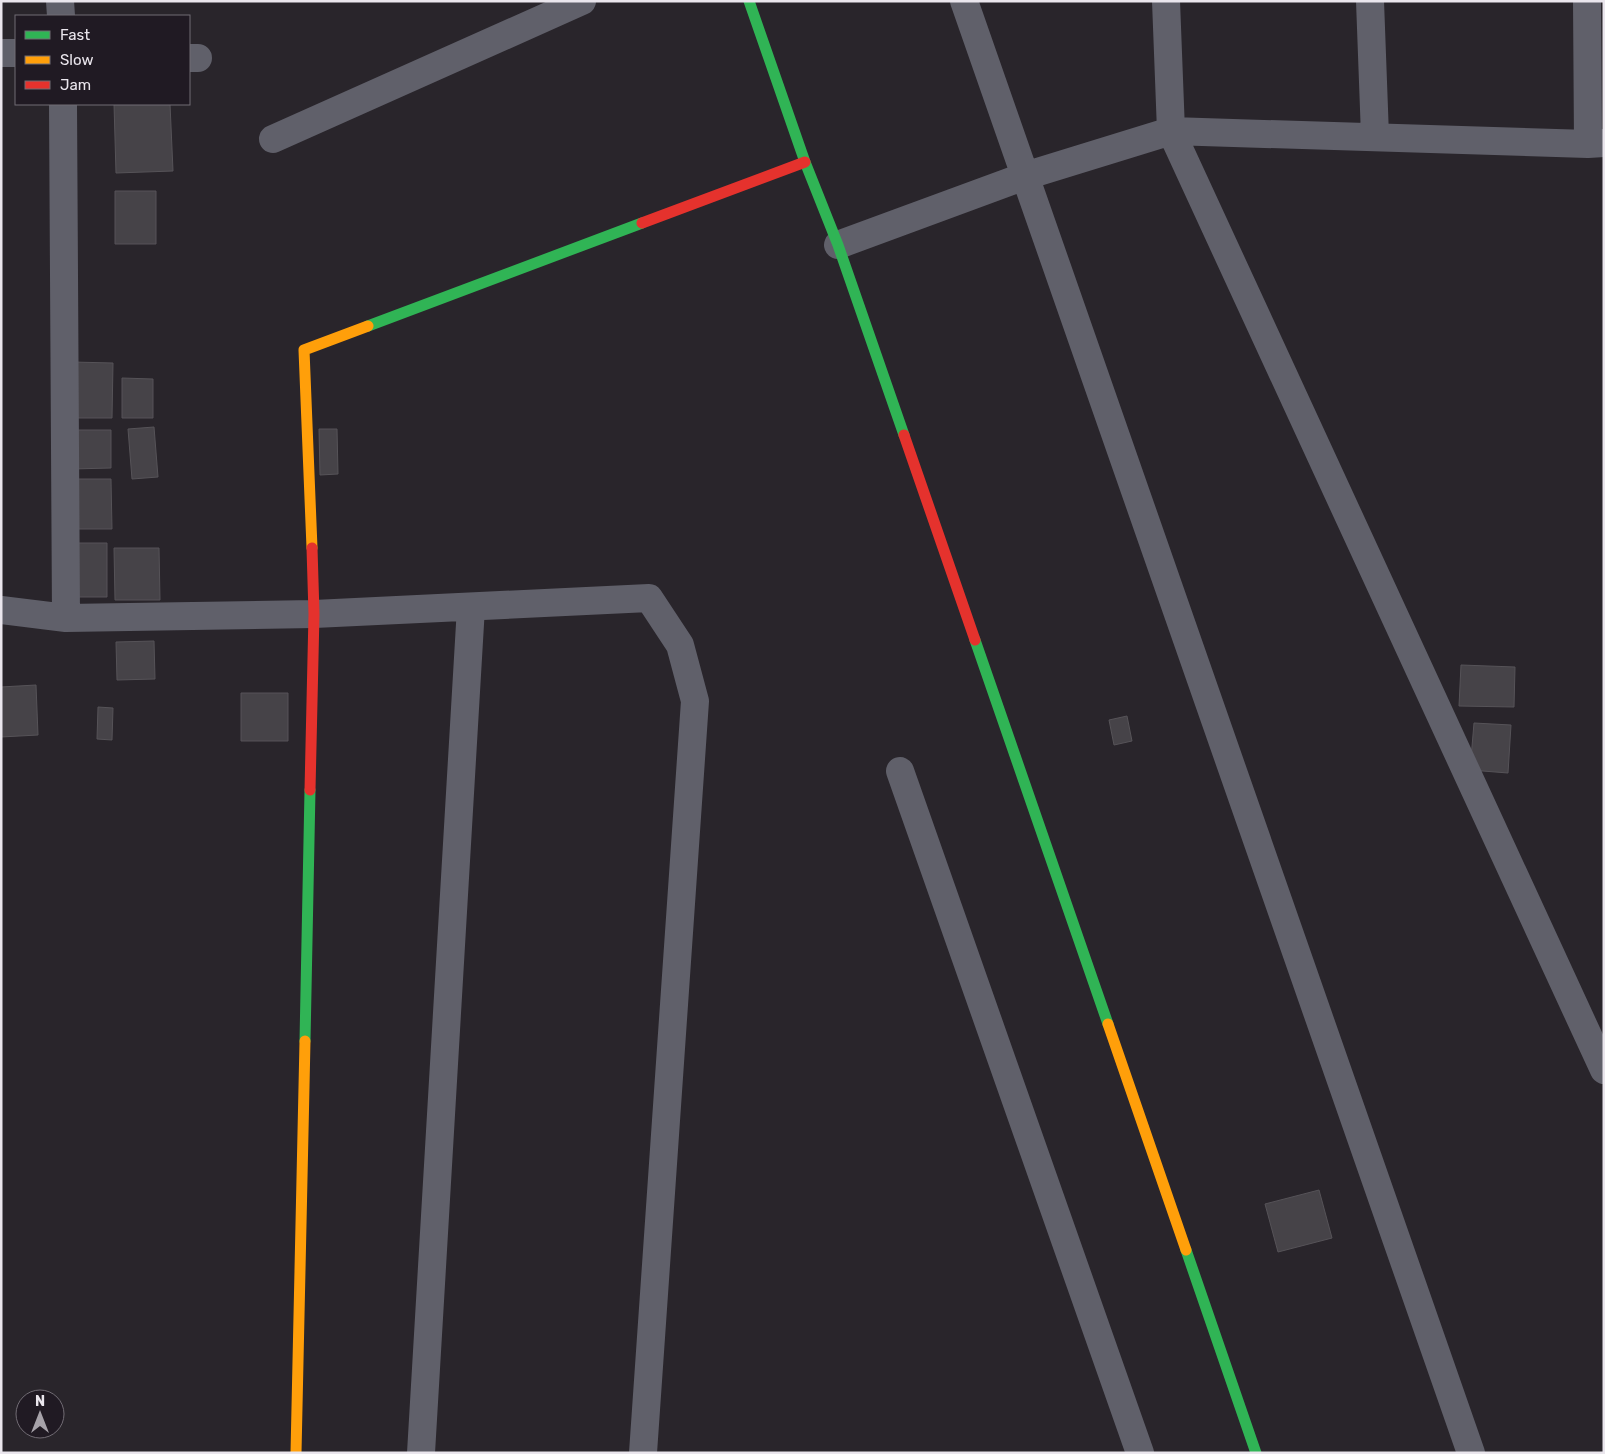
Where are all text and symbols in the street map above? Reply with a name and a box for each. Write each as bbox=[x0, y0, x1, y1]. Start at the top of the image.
legend bbox=[15, 15, 190, 105]
text: Fast bbox=[60, 26, 90, 44]
text: Slow bbox=[60, 51, 93, 69]
text: Jam bbox=[60, 76, 91, 94]
north arrow bbox=[15, 1389, 65, 1439]
text: N bbox=[35, 1393, 45, 1410]

